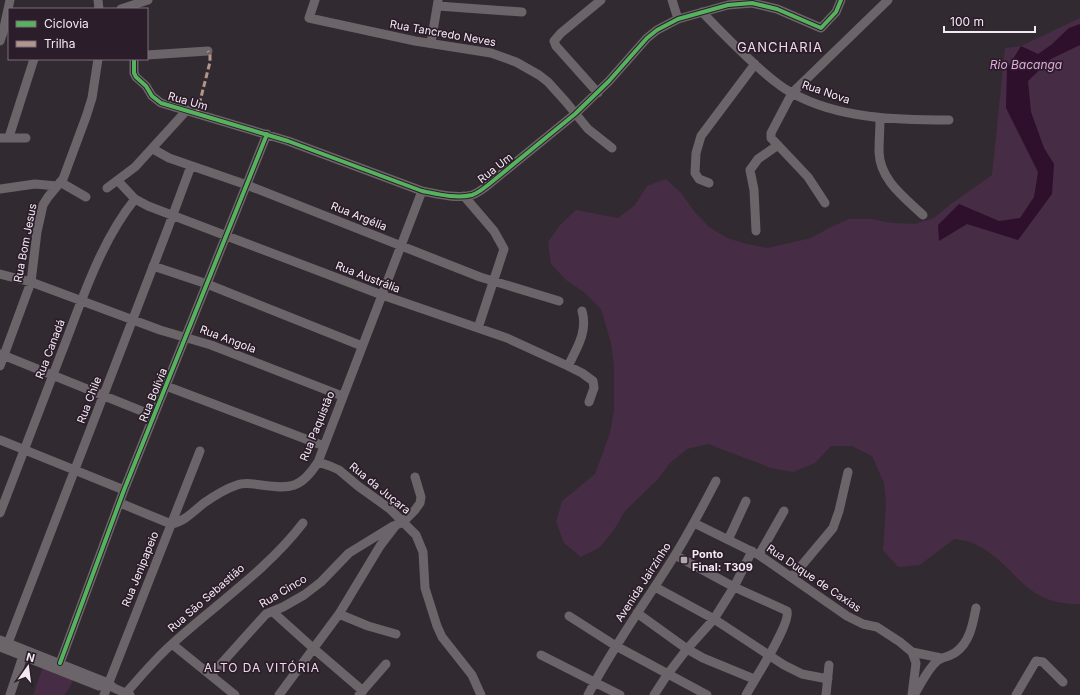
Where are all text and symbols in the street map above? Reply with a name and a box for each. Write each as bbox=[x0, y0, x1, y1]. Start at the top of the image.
legend bbox=[8, 8, 148, 60]
scale bar bbox=[944, 8, 1035, 34]
text: 100 m bbox=[950, 14, 984, 29]
text: Ciclovia bbox=[44, 16, 89, 31]
street label: Rua Tancredo Neves bbox=[389, 17, 497, 49]
text: Trilha bbox=[44, 36, 75, 51]
district label: GANCHARIA bbox=[737, 39, 823, 55]
water label: Rio Bacanga bbox=[990, 57, 1062, 72]
street label: Rua Nova bbox=[800, 77, 852, 107]
street label: Rua Um bbox=[167, 89, 209, 113]
street label: Rua Um bbox=[475, 150, 515, 186]
street label: Rua Argélia bbox=[329, 198, 389, 234]
street label: Rua Bom Jesus bbox=[10, 202, 40, 284]
street label: Rua Austrália bbox=[334, 258, 402, 296]
street label: Rua Canadá bbox=[32, 317, 68, 381]
street label: Rua Angola bbox=[198, 322, 258, 356]
street label: Rua Bolívia bbox=[136, 366, 170, 424]
street label: Rua Chile bbox=[74, 375, 104, 425]
street label: Rua Paquistão bbox=[297, 389, 338, 463]
street label: Rua da Juçara bbox=[347, 459, 413, 517]
street label: Rua Jenipapeio bbox=[118, 529, 162, 609]
street label: Avenida Jairzinho bbox=[612, 539, 674, 624]
street label: Rua Duque de Caxias bbox=[764, 541, 864, 615]
place label: Ponto Final: T309 bbox=[692, 547, 753, 574]
marker: Ponto Final: T309 bbox=[679, 555, 689, 565]
street label: Rua São Sebastião bbox=[165, 561, 248, 635]
street label: Rua Cinco bbox=[257, 571, 310, 611]
north arrow bbox=[8, 647, 48, 687]
text: N bbox=[25, 649, 36, 665]
district label: ALTO DA VITÓRIA bbox=[204, 660, 320, 675]

